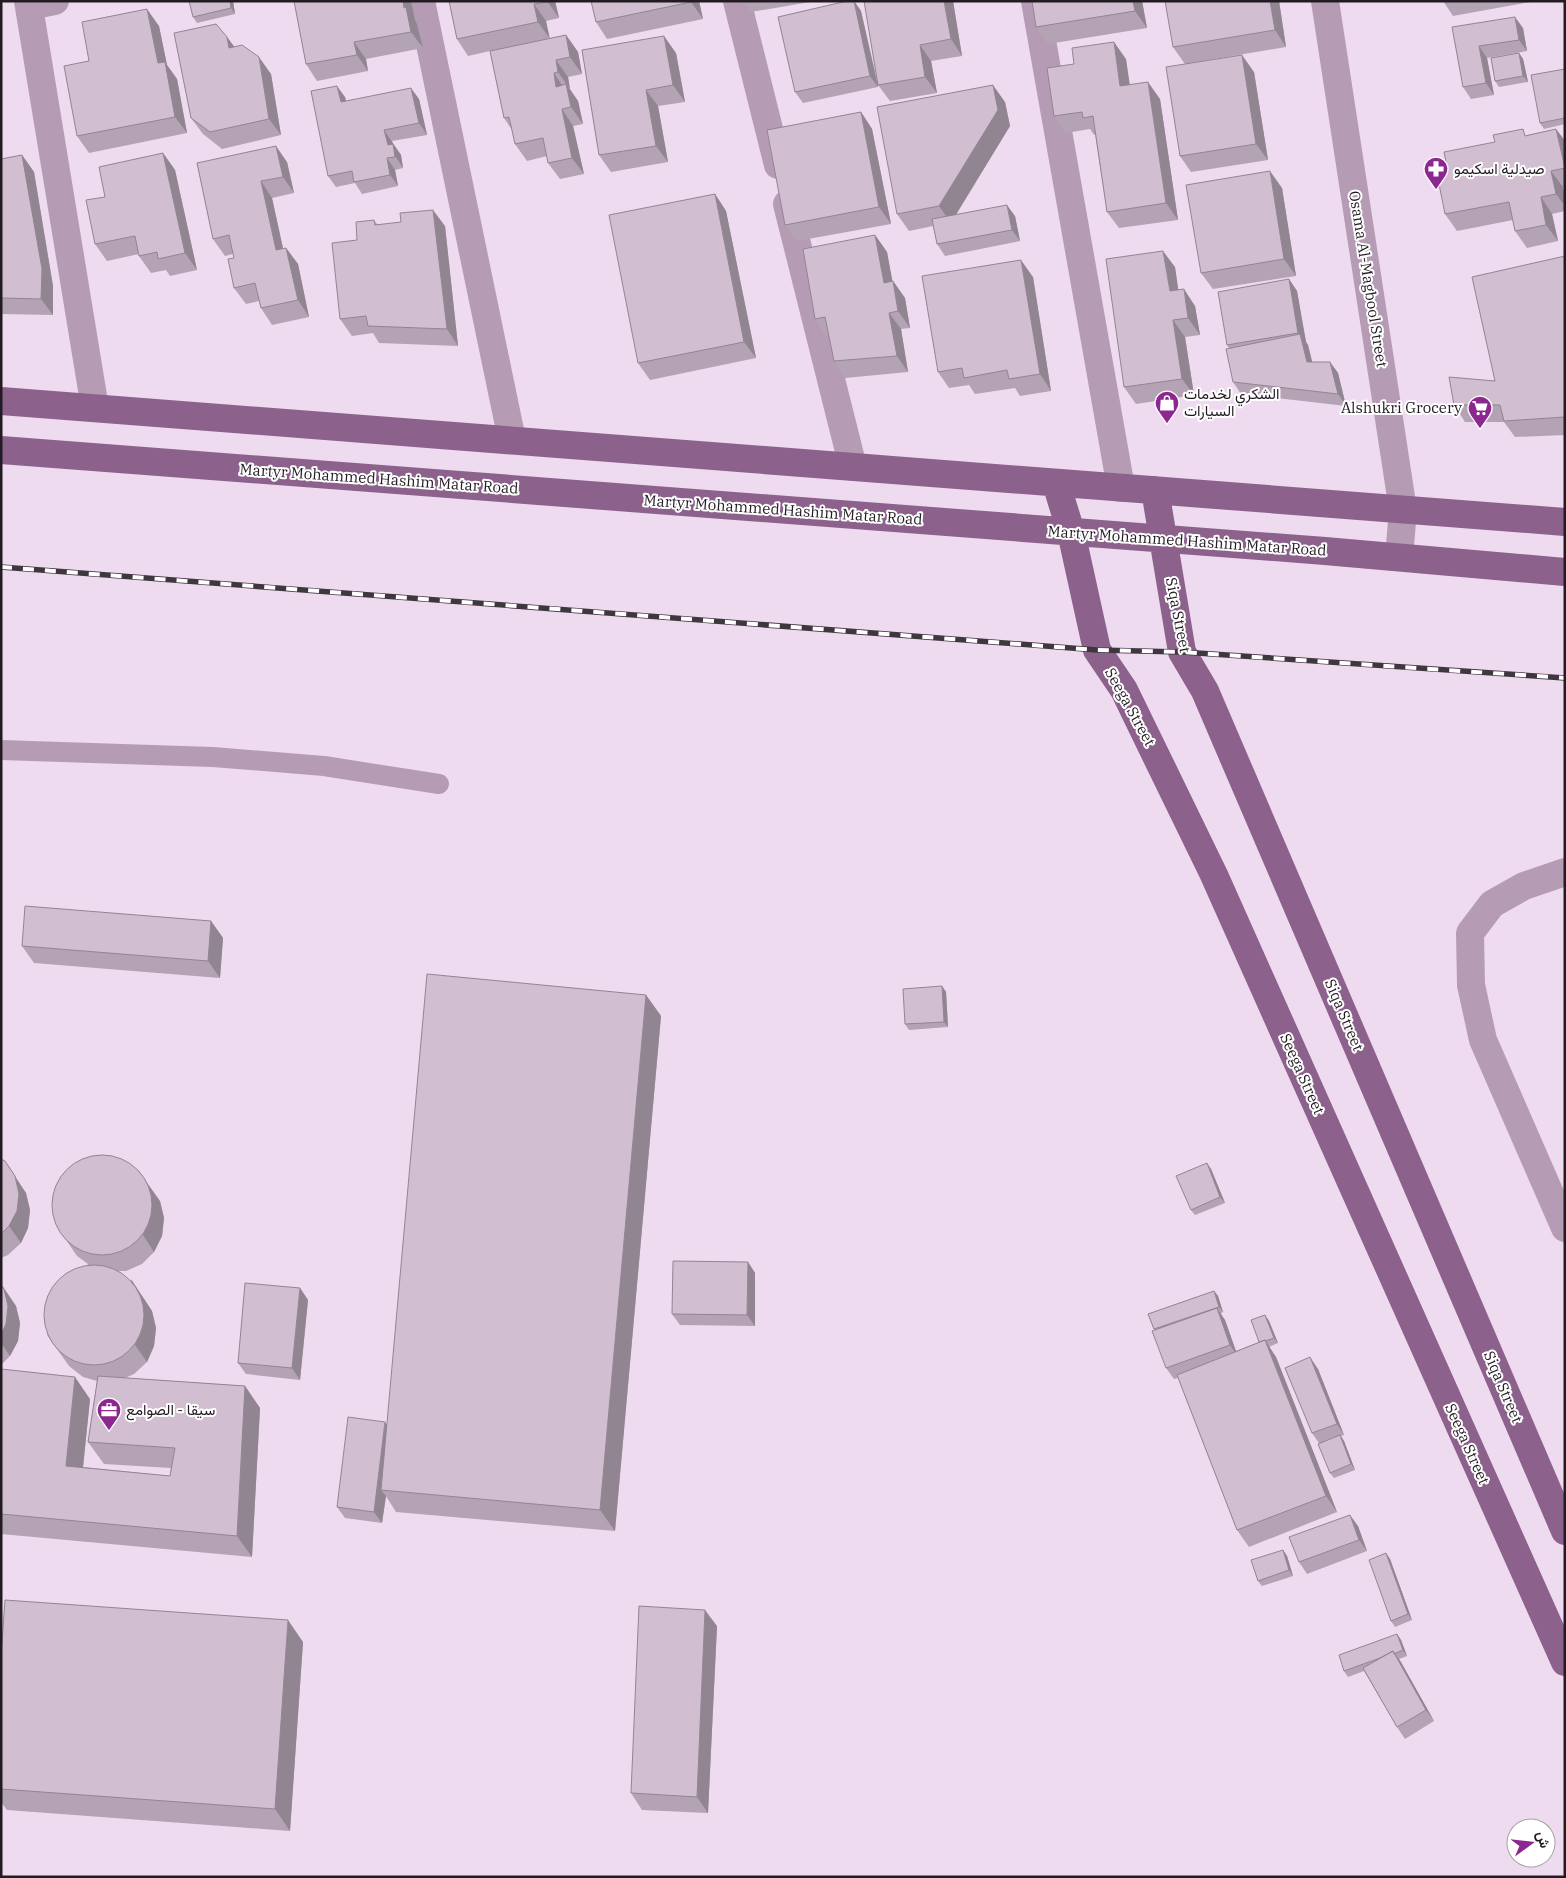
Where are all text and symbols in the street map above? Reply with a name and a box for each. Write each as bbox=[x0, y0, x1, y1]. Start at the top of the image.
pharmacy icon: صيدلية اسكيمو bbox=[1423, 156, 1449, 190]
place label: صيدلية اسكيمو bbox=[1454, 159, 1545, 178]
street label: Osama Al-Magbool Street bbox=[1345, 189, 1392, 369]
place label: الشكري لخدمات السيارات bbox=[1184, 384, 1280, 420]
shop icon: الشكري لخدمات السيارات bbox=[1154, 390, 1180, 424]
supermarket icon: Alshukri Grocery bbox=[1467, 395, 1493, 429]
place label: Alshukri Grocery bbox=[1341, 398, 1462, 417]
street label: Martyr Mohammed Hashim Matar Road bbox=[239, 459, 519, 498]
street label: Martyr Mohammed Hashim Matar Road bbox=[643, 490, 923, 529]
street label: Martyr Mohammed Hashim Matar Road bbox=[1047, 521, 1327, 560]
street label: Siqa Street bbox=[1162, 576, 1195, 654]
street label: Seega Street bbox=[1101, 664, 1160, 749]
street label: Siqa Street bbox=[1321, 976, 1368, 1054]
street label: Seega Street bbox=[1276, 1030, 1329, 1117]
street label: Siqa Street bbox=[1480, 1348, 1527, 1426]
office icon: سيقا - الصوامع bbox=[96, 1397, 122, 1431]
place label: سيقا - الصوامع bbox=[126, 1400, 216, 1421]
street label: Seega Street bbox=[1441, 1400, 1494, 1487]
north arrow bbox=[1506, 1818, 1556, 1868]
text: ش bbox=[1533, 1829, 1554, 1850]

